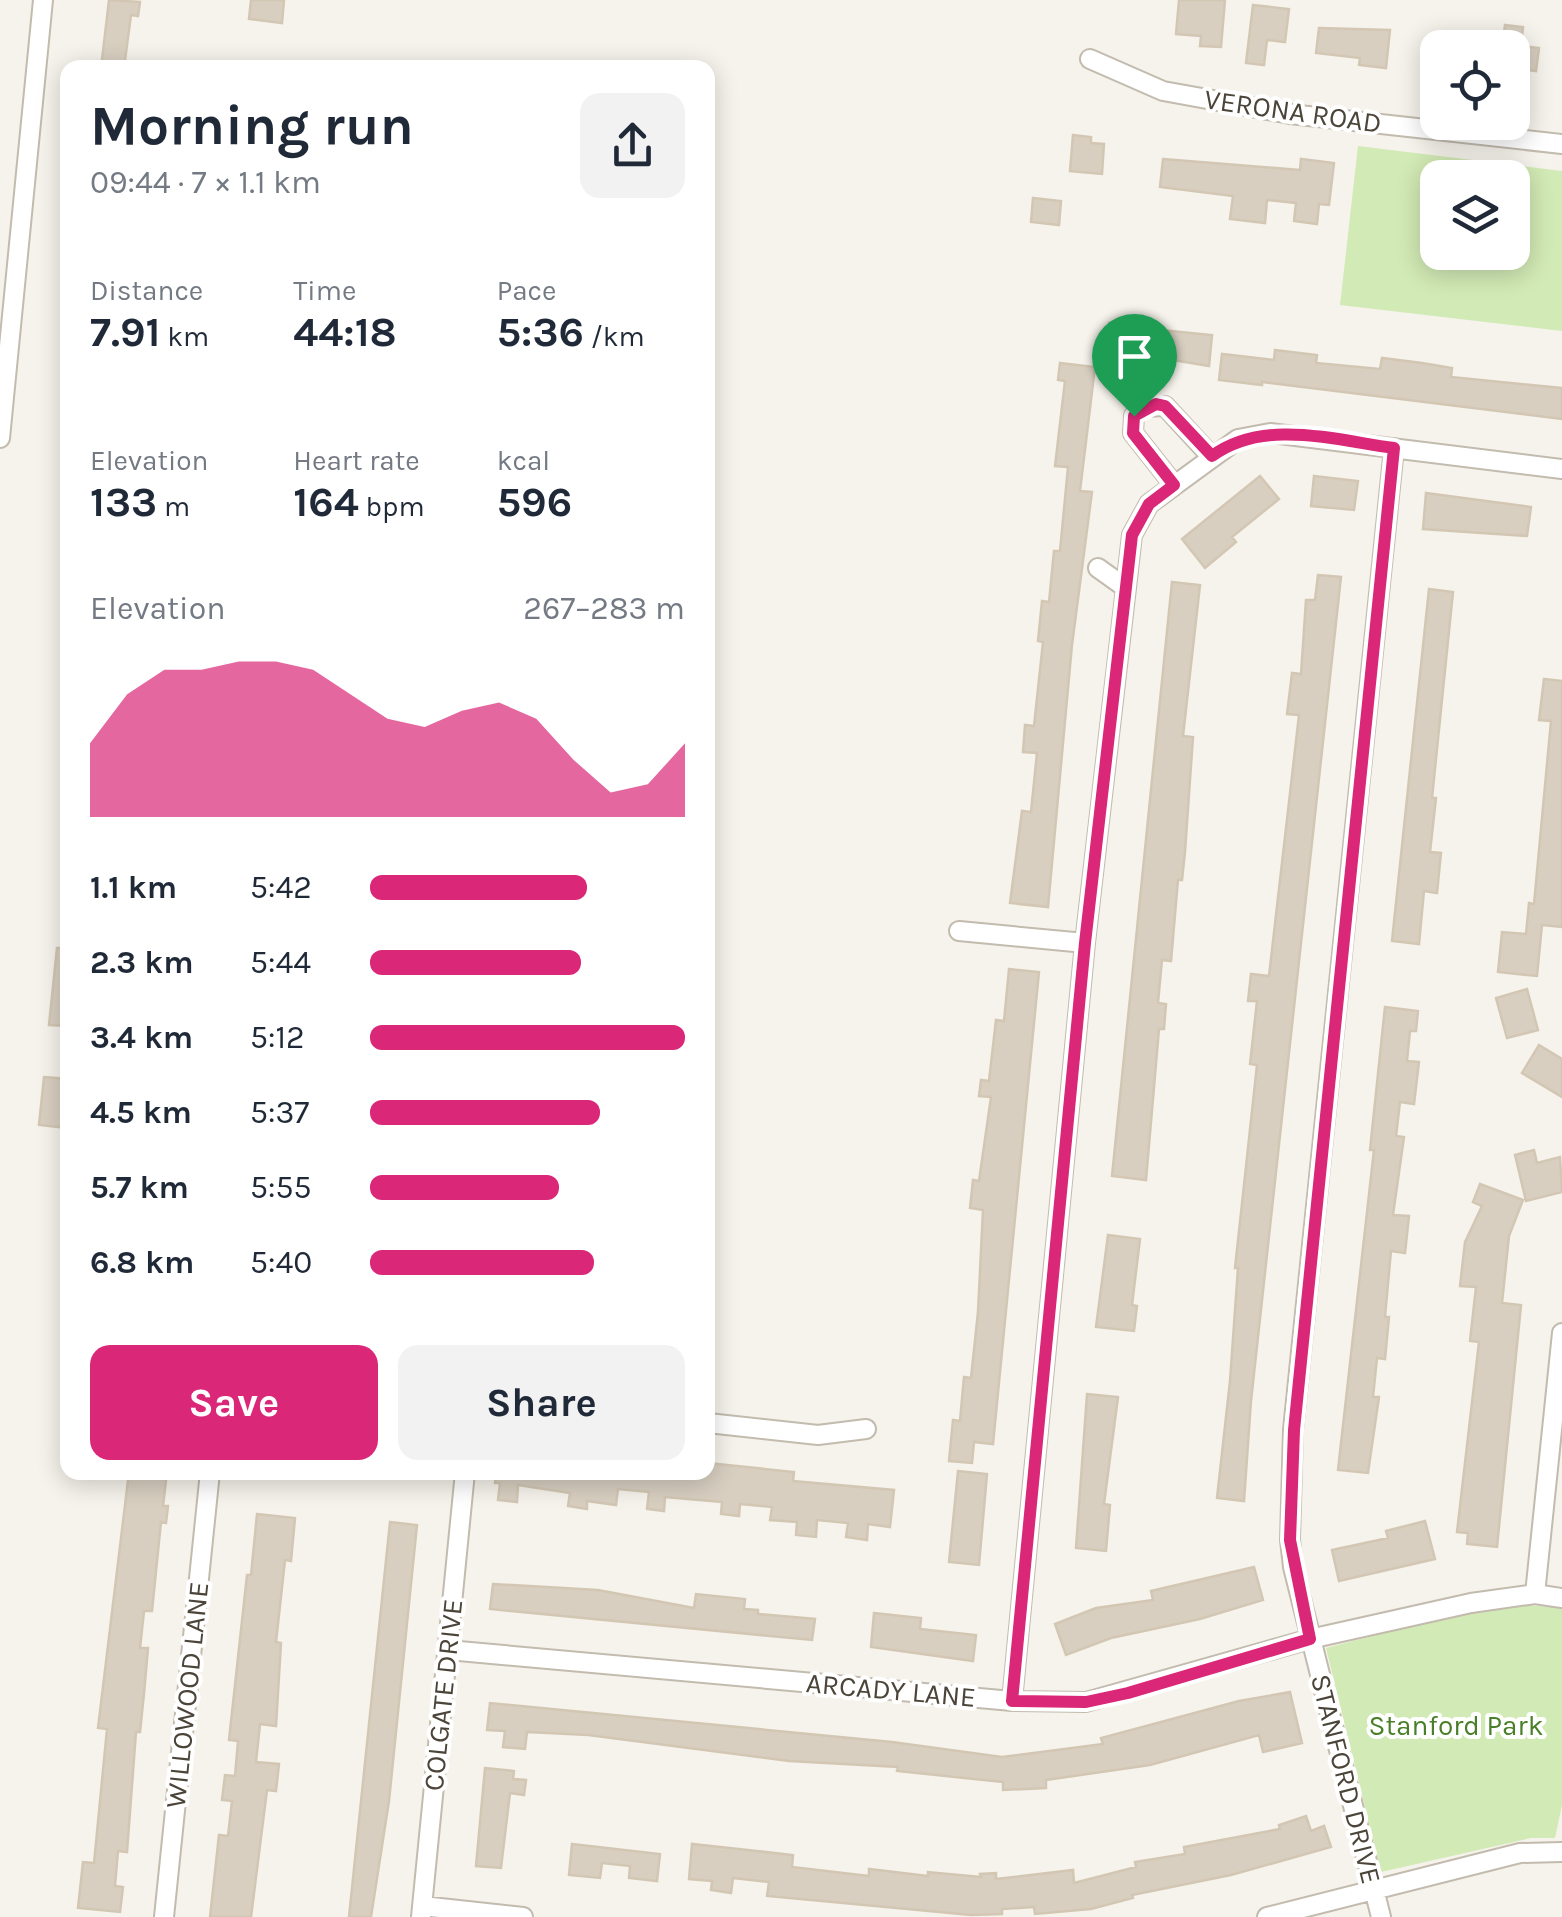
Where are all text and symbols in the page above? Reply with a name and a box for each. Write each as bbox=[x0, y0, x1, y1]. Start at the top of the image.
map controls bbox=[1420, 30, 1530, 270]
button: locate bbox=[1420, 30, 1530, 140]
street label: VERONA ROAD bbox=[1202, 82, 1384, 140]
button: share bbox=[580, 93, 685, 198]
text: Morning run bbox=[90, 94, 414, 158]
button: layers bbox=[1420, 160, 1530, 270]
text: 09:44 · 7 × 1.1 km bbox=[90, 164, 321, 201]
text: Distance bbox=[90, 274, 203, 307]
text: Time bbox=[293, 274, 356, 307]
text: Pace bbox=[497, 274, 556, 307]
text: 7.91 bbox=[90, 307, 161, 357]
text: 44:18 bbox=[293, 307, 397, 357]
text: 5:36 bbox=[497, 307, 584, 357]
pin bbox=[1092, 314, 1177, 417]
text: km bbox=[161, 320, 209, 353]
text: /km bbox=[584, 320, 645, 353]
icon: arrive bbox=[1107, 329, 1162, 384]
text: Elevation bbox=[90, 444, 209, 477]
text: Heart rate bbox=[293, 444, 420, 477]
text: kcal bbox=[497, 444, 550, 477]
text: 133 bbox=[90, 477, 157, 527]
text: 164 bbox=[293, 477, 359, 527]
text: 596 bbox=[497, 477, 572, 527]
text: m bbox=[157, 490, 190, 523]
text: bpm bbox=[359, 490, 425, 523]
text: Elevation bbox=[90, 590, 225, 627]
text: 267–283 m bbox=[523, 590, 685, 627]
text: 1.1 km bbox=[90, 869, 177, 906]
text: 5:42 bbox=[250, 869, 312, 906]
text: 2.3 km bbox=[90, 944, 194, 981]
text: 5:44 bbox=[250, 944, 311, 981]
text: 3.4 km bbox=[90, 1019, 193, 1056]
text: 5:12 bbox=[250, 1019, 305, 1056]
text: 4.5 km bbox=[90, 1094, 192, 1131]
text: 5:37 bbox=[250, 1094, 309, 1131]
text: 5.7 km bbox=[90, 1169, 189, 1206]
text: 5:55 bbox=[250, 1169, 312, 1206]
text: 6.8 km bbox=[90, 1244, 194, 1281]
text: 5:40 bbox=[250, 1244, 312, 1281]
button: Save bbox=[90, 1345, 378, 1460]
button: Share bbox=[398, 1345, 685, 1460]
street label: WILLOWOOD LANE bbox=[159, 1580, 215, 1810]
street label: COLGATE DRIVE bbox=[417, 1597, 469, 1793]
street label: ARCADY LANE bbox=[805, 1666, 977, 1714]
street label: STANFORD DRIVE bbox=[1304, 1671, 1388, 1887]
park label: Stanford Park bbox=[1369, 1709, 1543, 1742]

